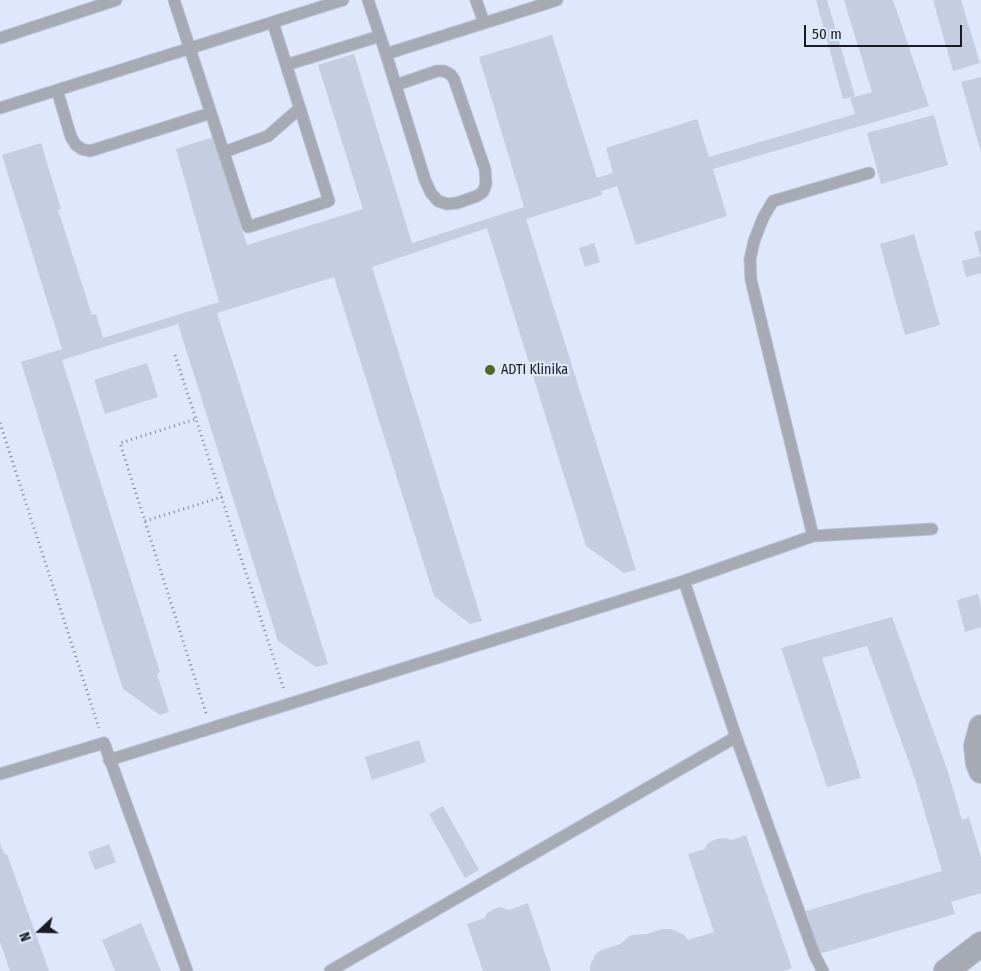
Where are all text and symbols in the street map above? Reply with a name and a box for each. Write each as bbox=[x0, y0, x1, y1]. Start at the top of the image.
scale bar bbox=[806, 15, 964, 47]
text: 50 m bbox=[812, 25, 842, 43]
place label: ADTI Klinika bbox=[501, 362, 568, 378]
marker: ADTI Klinika bbox=[483, 363, 497, 377]
north arrow bbox=[15, 906, 65, 956]
text: N bbox=[16, 930, 35, 944]

